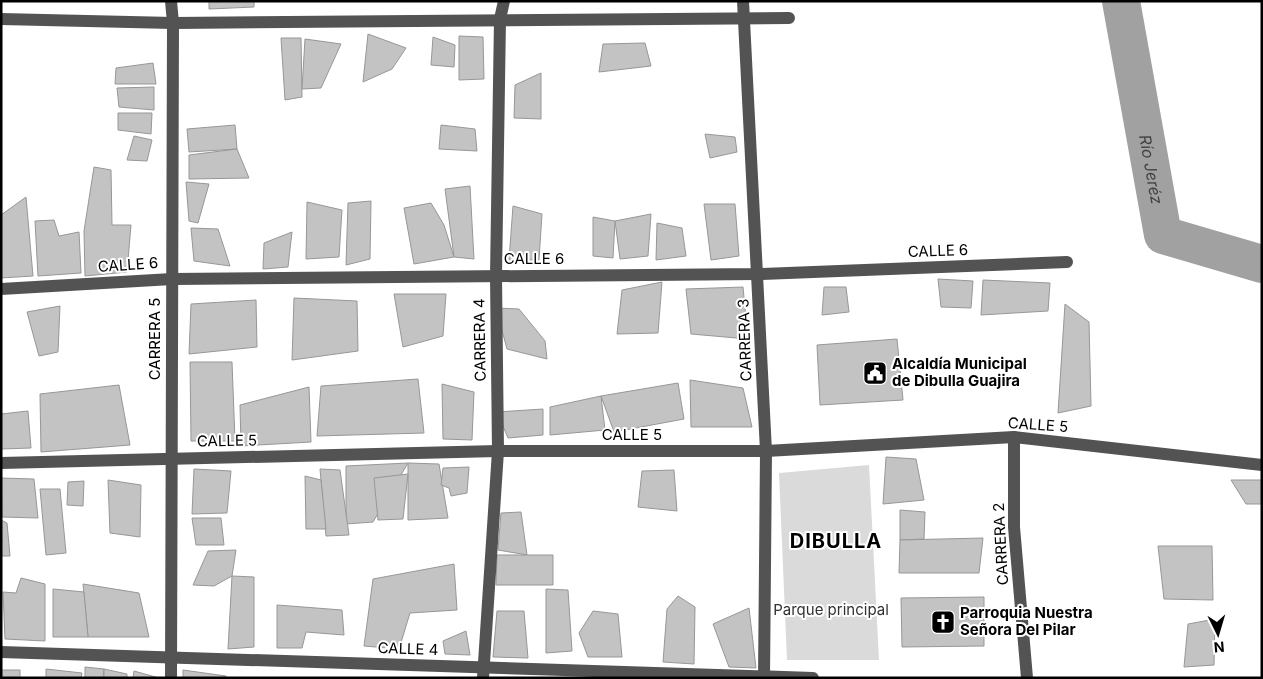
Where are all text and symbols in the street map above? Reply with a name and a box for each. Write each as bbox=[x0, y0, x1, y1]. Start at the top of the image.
water label: Río Jeréz bbox=[1135, 133, 1167, 206]
street label: CALLE 6 bbox=[907, 240, 969, 261]
street label: CALLE 6 bbox=[504, 249, 564, 268]
street label: CALLE 6 bbox=[97, 253, 159, 276]
street label: CARRERA 5 bbox=[145, 298, 164, 380]
street label: CARRERA 4 bbox=[469, 298, 490, 382]
street label: CARRERA 3 bbox=[734, 298, 755, 382]
place label: Alcaldía Municipal de Dibulla Guajira bbox=[892, 354, 1027, 390]
public building icon: Alcaldía Municipal de Dibulla Guajira bbox=[862, 360, 888, 386]
street label: CALLE 5 bbox=[1007, 413, 1069, 436]
street label: CALLE 5 bbox=[602, 425, 662, 444]
street label: CALLE 5 bbox=[197, 430, 257, 451]
street label: CARRERA 2 bbox=[989, 502, 1012, 586]
district label: DIBULLA bbox=[790, 529, 882, 553]
park label: Parque principal bbox=[773, 600, 889, 619]
place label: Parroquia Nuestra Señora Del Pilar bbox=[960, 603, 1093, 639]
church icon: Parroquia Nuestra Señora Del Pilar bbox=[930, 609, 956, 635]
north arrow bbox=[1193, 609, 1243, 659]
street label: CALLE 4 bbox=[377, 638, 439, 659]
text: N bbox=[1213, 639, 1225, 656]

